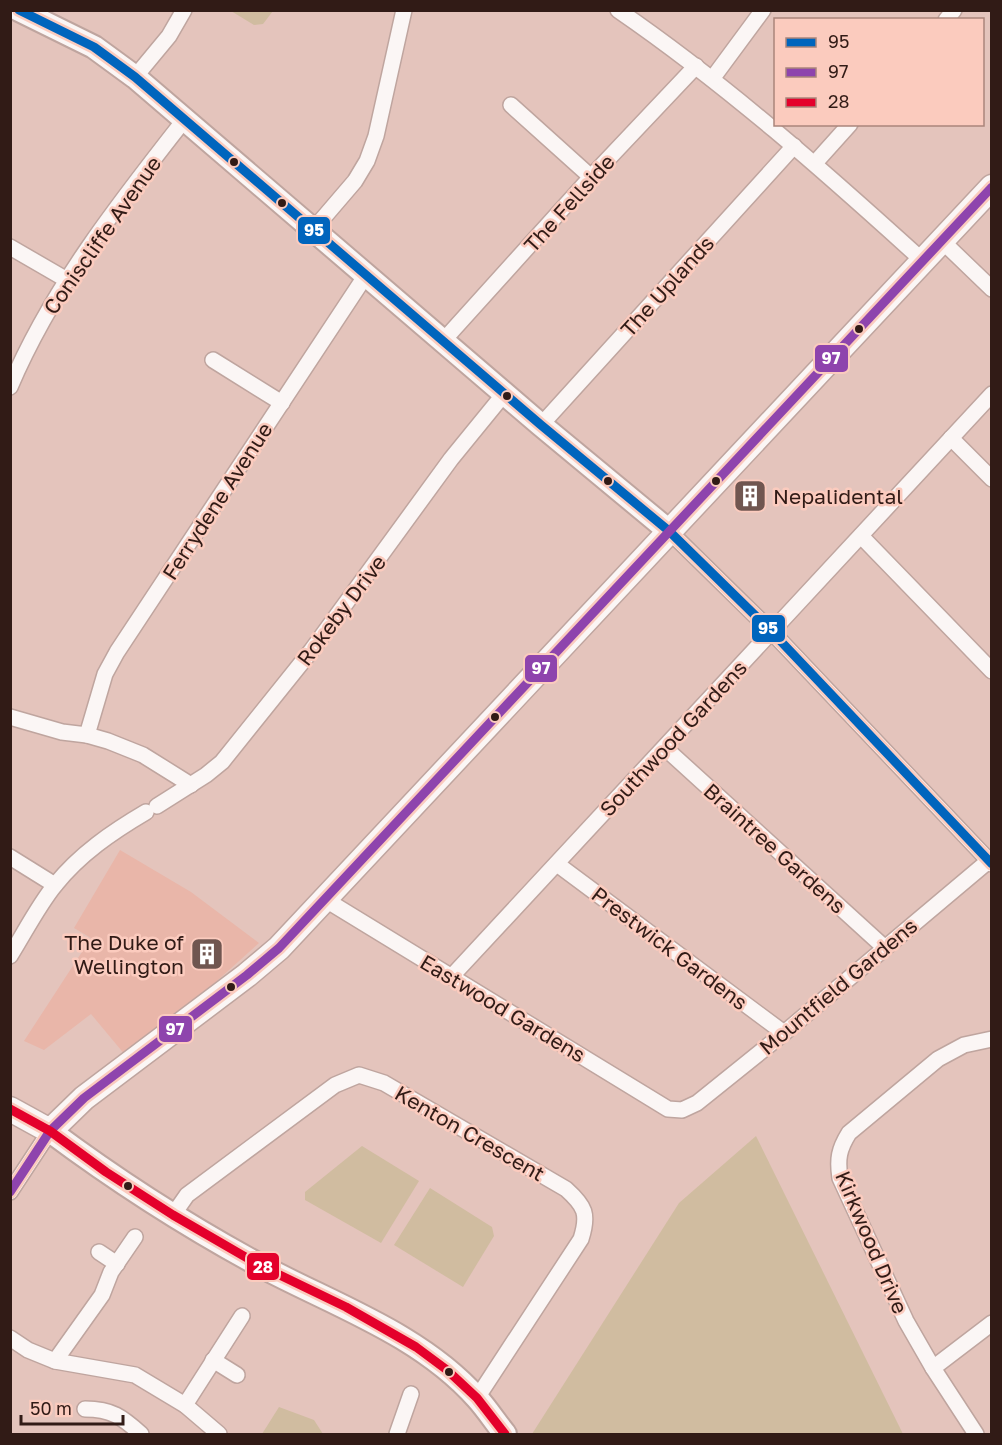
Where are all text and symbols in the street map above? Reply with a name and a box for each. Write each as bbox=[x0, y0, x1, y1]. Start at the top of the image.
legend bbox=[774, 18, 984, 126]
text: 95 bbox=[828, 30, 849, 52]
text: 97 bbox=[828, 60, 848, 82]
text: 28 bbox=[828, 90, 849, 112]
street label: The Fellside bbox=[518, 149, 620, 257]
street label: Coniscliffe Avenue bbox=[38, 151, 166, 319]
unlabelled marker bbox=[228, 156, 240, 168]
unlabelled marker bbox=[276, 197, 288, 209]
line badge: 95 bbox=[297, 216, 331, 245]
text: 95 bbox=[304, 220, 324, 240]
street label: The Uplands bbox=[615, 230, 719, 342]
unlabelled marker bbox=[853, 323, 865, 335]
line badge: 97 bbox=[814, 344, 849, 373]
text: 97 bbox=[822, 348, 841, 368]
unlabelled marker bbox=[501, 390, 513, 402]
street label: Ferrydene Avenue bbox=[156, 417, 278, 585]
unlabelled marker bbox=[602, 475, 614, 487]
unlabelled marker bbox=[710, 475, 722, 487]
building icon: Nepalidental bbox=[732, 478, 768, 514]
place label: Nepalidental bbox=[773, 483, 903, 509]
street label: Rokeby Drive bbox=[291, 550, 391, 670]
line badge: 95 bbox=[751, 614, 786, 643]
text: 95 bbox=[758, 618, 778, 638]
line badge: 97 bbox=[524, 654, 558, 683]
street label: Southwood Gardens bbox=[594, 655, 752, 821]
text: 97 bbox=[532, 658, 551, 678]
unlabelled marker bbox=[489, 711, 501, 723]
street label: Braintree Gardens bbox=[699, 777, 851, 919]
street label: Prestwick Gardens bbox=[587, 881, 753, 1015]
street label: Mountfield Gardens bbox=[754, 912, 922, 1060]
place label: The Duke of Wellington bbox=[64, 929, 184, 979]
building icon: The Duke of Wellington bbox=[189, 936, 225, 972]
street label: Eastwood Gardens bbox=[416, 948, 590, 1068]
unlabelled marker bbox=[225, 981, 237, 993]
line badge: 97 bbox=[158, 1015, 193, 1043]
text: 97 bbox=[166, 1019, 185, 1039]
street label: Kenton Crescent bbox=[391, 1080, 549, 1186]
street label: Kirkwood Drive bbox=[830, 1167, 914, 1317]
unlabelled marker bbox=[122, 1180, 134, 1192]
line badge: 28 bbox=[246, 1252, 280, 1281]
text: 28 bbox=[253, 1257, 273, 1277]
unlabelled marker bbox=[443, 1366, 455, 1378]
scale bar bbox=[21, 1388, 123, 1426]
text: 50 m bbox=[30, 1397, 72, 1419]

